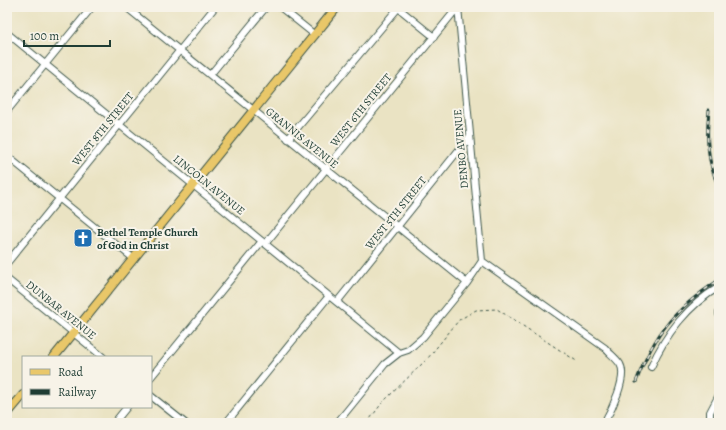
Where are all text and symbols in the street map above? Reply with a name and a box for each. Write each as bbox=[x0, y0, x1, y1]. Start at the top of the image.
scale bar bbox=[24, 22, 110, 48]
text: 100 m bbox=[30, 28, 59, 44]
street label: WEST 6TH STREET bbox=[326, 70, 395, 150]
street label: WEST 8TH STREET bbox=[68, 89, 137, 170]
street label: GRANNIS AVENUE bbox=[263, 104, 341, 172]
street label: DENBO AVENUE bbox=[450, 109, 472, 189]
street label: LINCOLN AVENUE bbox=[170, 151, 248, 219]
street label: WEST 5TH STREET bbox=[361, 173, 430, 253]
place label: Bethel Temple Church of God in Christ bbox=[97, 225, 198, 253]
church icon: Bethel Temple Church of God in Christ bbox=[72, 227, 94, 249]
street label: DUNBAR AVENUE bbox=[23, 277, 99, 343]
legend bbox=[22, 356, 152, 408]
text: Road bbox=[58, 364, 84, 380]
text: Railway bbox=[58, 384, 97, 400]

